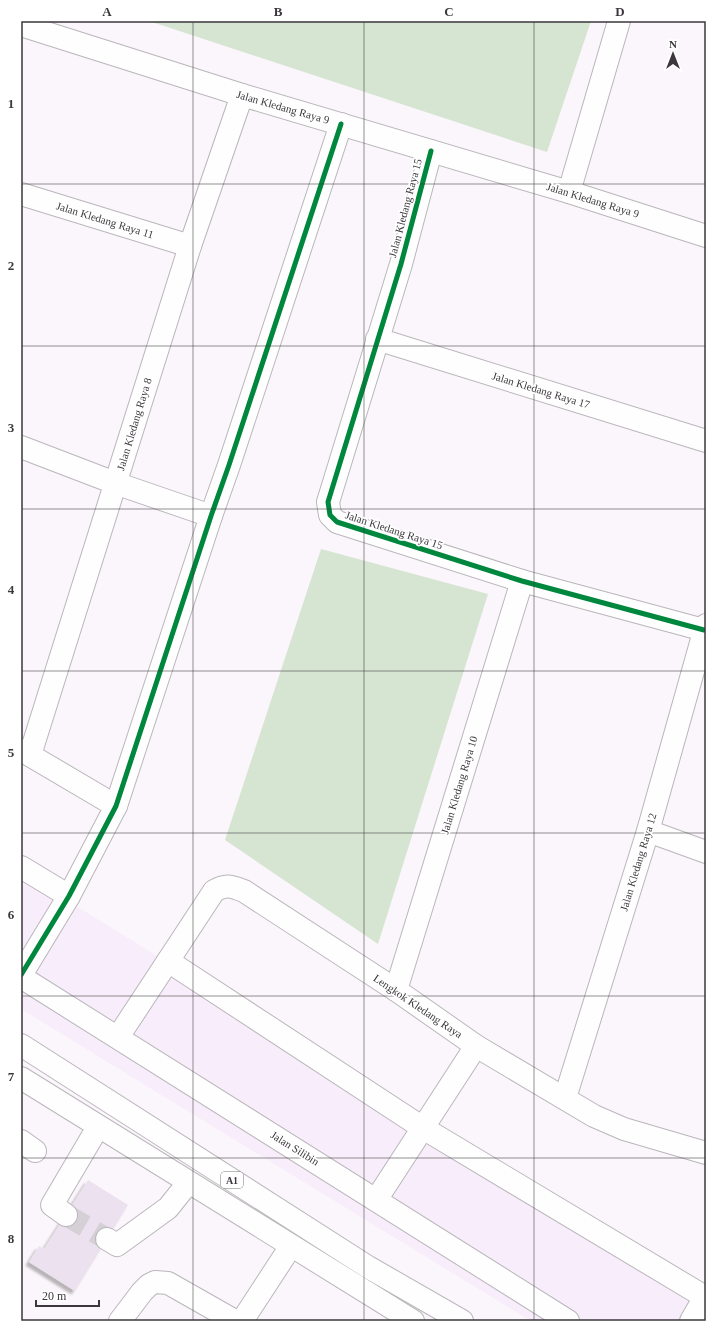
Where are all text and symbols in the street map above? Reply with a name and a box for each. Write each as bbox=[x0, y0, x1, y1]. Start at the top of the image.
text: A bbox=[102, 4, 112, 19]
text: B bbox=[274, 4, 283, 19]
text: C bbox=[444, 4, 454, 19]
text: D bbox=[615, 4, 625, 19]
north arrow bbox=[653, 34, 693, 74]
text: N bbox=[669, 38, 677, 50]
street label: Jalan Kledang Raya 9 bbox=[235, 88, 331, 126]
text: 1 bbox=[8, 96, 14, 111]
street label: Jalan Kledang Raya 15 bbox=[386, 157, 424, 259]
street label: Jalan Kledang Raya 9 bbox=[545, 180, 641, 220]
street label: Jalan Kledang Raya 11 bbox=[55, 199, 155, 241]
text: 2 bbox=[8, 258, 14, 273]
street label: Jalan Kledang Raya 17 bbox=[491, 369, 592, 411]
street label: Jalan Kledang Raya 8 bbox=[114, 376, 154, 472]
text: 3 bbox=[8, 420, 15, 435]
street label: Jalan Kledang Raya 15 bbox=[344, 509, 445, 552]
text: 4 bbox=[8, 582, 15, 597]
street label: Jalan Kledang Raya 10 bbox=[438, 734, 480, 835]
text: 5 bbox=[8, 745, 15, 760]
street label: Jalan Kledang Raya 12 bbox=[617, 812, 659, 912]
text: 6 bbox=[8, 907, 15, 922]
street label: Lengkok Kledang Raya bbox=[371, 972, 465, 1040]
text: 7 bbox=[8, 1069, 15, 1084]
street label: Jalan Silibin bbox=[269, 1128, 322, 1168]
road number: A1 bbox=[221, 1172, 243, 1188]
text: 8 bbox=[8, 1231, 15, 1246]
scale bar bbox=[36, 1282, 99, 1308]
text: 20 m bbox=[42, 1289, 67, 1303]

